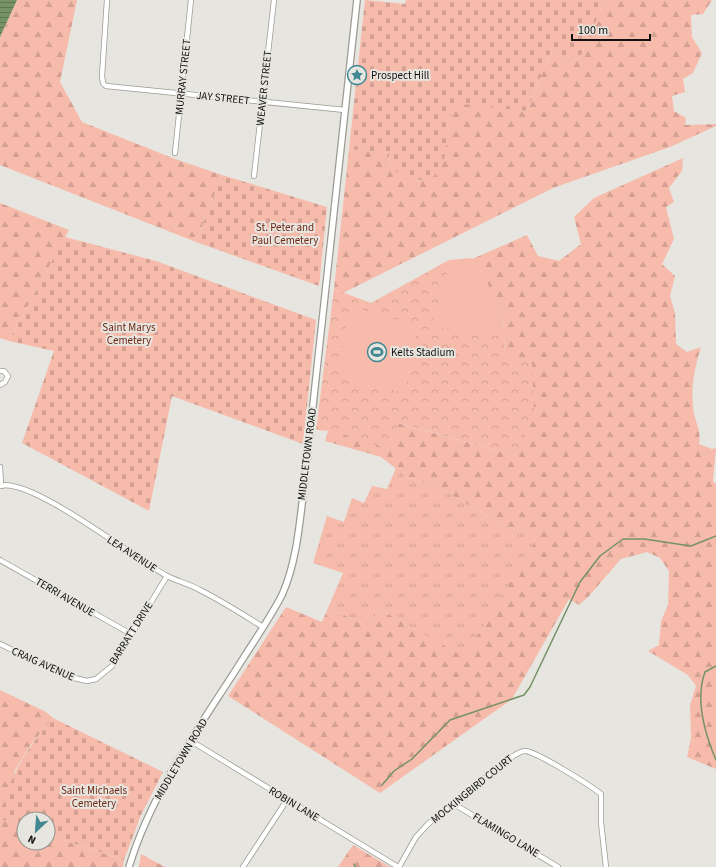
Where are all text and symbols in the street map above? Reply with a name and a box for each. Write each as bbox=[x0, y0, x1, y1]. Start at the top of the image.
scale bar bbox=[572, 16, 650, 42]
text: 100 m bbox=[578, 22, 608, 39]
street label: MURRAY STREET bbox=[172, 38, 194, 116]
street label: WEAVER STREET bbox=[253, 50, 275, 126]
place icon: Prospect Hill bbox=[346, 64, 368, 86]
place label: Prospect Hill bbox=[371, 68, 430, 83]
street label: JAY STREET bbox=[195, 88, 251, 108]
park label: St. Peter and Paul Cemetery bbox=[252, 220, 318, 248]
park label: Saint Marys Cemetery bbox=[102, 320, 156, 348]
sports icon: Kelts Stadium bbox=[366, 341, 388, 363]
place label: Kelts Stadium bbox=[391, 345, 455, 360]
street label: MIDDLETOWN ROAD bbox=[294, 407, 320, 501]
street label: LEA AVENUE bbox=[104, 532, 160, 576]
street label: TERRI AVENUE bbox=[32, 574, 98, 620]
street label: BARRATT DRIVE bbox=[106, 598, 156, 667]
street label: CRAIG AVENUE bbox=[9, 643, 77, 685]
street label: MIDDLETOWN ROAD bbox=[151, 715, 211, 803]
street label: MOCKINGBIRD COURT bbox=[428, 751, 516, 827]
park label: Saint Michaels Cemetery bbox=[61, 783, 127, 811]
street label: ROBIN LANE bbox=[266, 783, 322, 825]
street label: FLAMINGO LANE bbox=[470, 809, 542, 861]
north arrow bbox=[16, 811, 56, 851]
text: N bbox=[25, 831, 38, 848]

